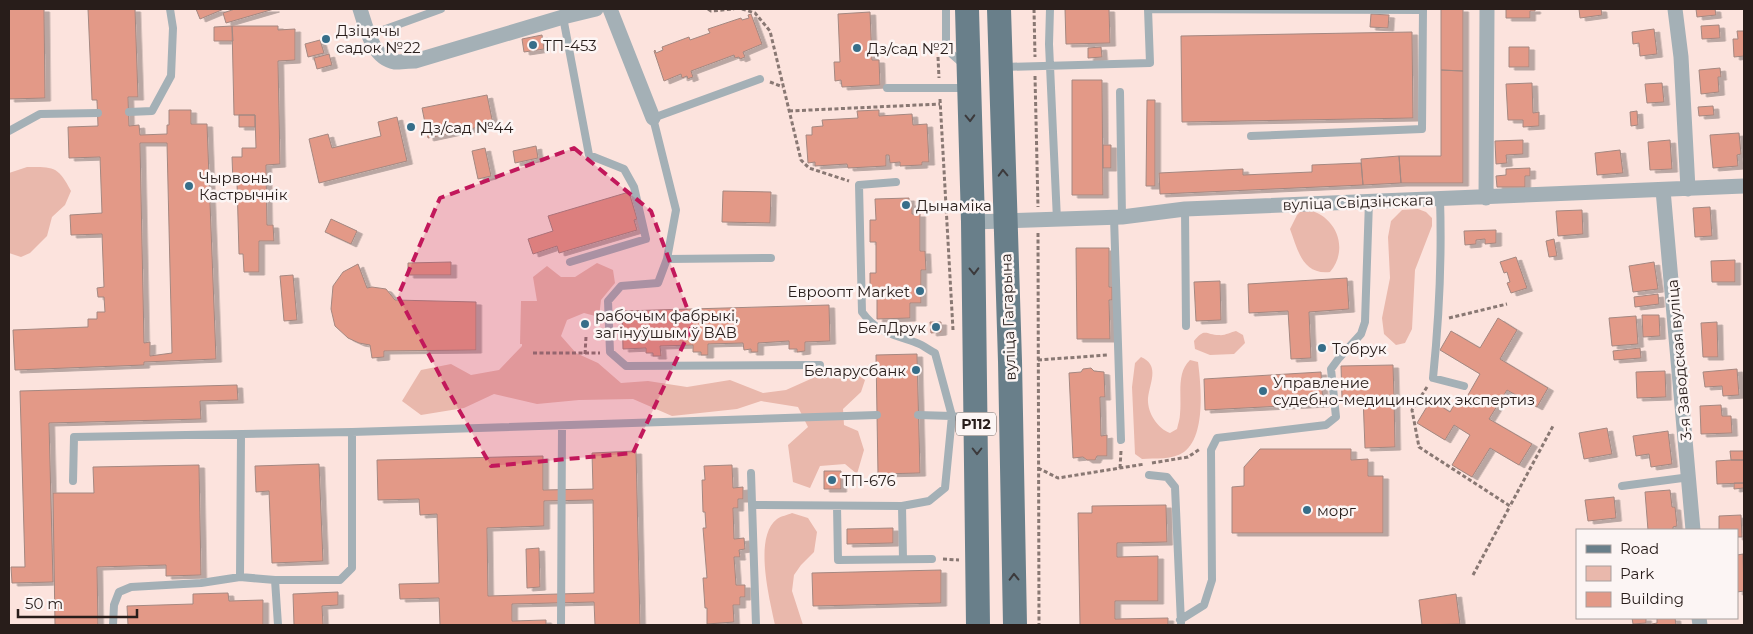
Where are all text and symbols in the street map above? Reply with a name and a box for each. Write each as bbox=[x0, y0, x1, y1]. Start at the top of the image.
place label: Дзіцячы садок №22 bbox=[336, 21, 420, 57]
marker: Дзіцячы садок №22 bbox=[320, 33, 332, 45]
place label: ТП-453 bbox=[543, 36, 597, 55]
marker: ТП-453 bbox=[527, 39, 539, 51]
place label: Дз/сад №21 bbox=[867, 39, 954, 58]
marker: Дз/сад №21 bbox=[851, 42, 863, 54]
one-way arrow bbox=[965, 114, 975, 122]
place label: Дз/сад №44 bbox=[421, 118, 514, 137]
marker: Дз/сад №44 bbox=[405, 121, 417, 133]
place label: Чырвоны Кастрычнік bbox=[199, 168, 288, 204]
one-way arrow bbox=[998, 169, 1009, 177]
marker: Чырвоны Кастрычнік bbox=[183, 180, 195, 192]
street label: вуліца Свідзінскага bbox=[1282, 190, 1434, 214]
place label: Дынаміка bbox=[916, 196, 992, 215]
marker: Дынаміка bbox=[900, 199, 912, 211]
street label: вуліца Гагарына bbox=[996, 253, 1020, 381]
one-way arrow bbox=[969, 268, 979, 275]
street label: 3-я Заводская вуліца bbox=[1662, 279, 1696, 441]
place label: Евроопт Market bbox=[788, 282, 910, 301]
marker: Евроопт Market bbox=[914, 285, 926, 297]
place label: рабочым фабрыкі, загінуўшым ў ВАВ bbox=[595, 306, 738, 342]
marker: рабочым фабрыкі, загінуўшым ў ВАВ bbox=[579, 318, 591, 330]
place label: БелДрук bbox=[857, 318, 926, 337]
marker: БелДрук bbox=[930, 321, 942, 333]
place label: Тобрук bbox=[1332, 339, 1387, 358]
marker: Тобрук bbox=[1316, 342, 1328, 354]
place label: Беларусбанк bbox=[804, 361, 906, 380]
marker: Беларусбанк bbox=[910, 364, 922, 376]
place label: Управление судебно-медицинских экспертиз bbox=[1273, 373, 1535, 409]
marker: Управление судебно-медицинских экспертиз bbox=[1257, 385, 1269, 397]
road number: Р112 bbox=[956, 412, 996, 436]
one-way arrow bbox=[971, 447, 982, 455]
place label: ТП-676 bbox=[842, 471, 896, 490]
marker: ТП-676 bbox=[826, 474, 838, 486]
place label: морг bbox=[1317, 501, 1357, 520]
marker: морг bbox=[1301, 504, 1313, 516]
legend bbox=[1576, 529, 1738, 619]
text: Road bbox=[1620, 539, 1659, 558]
text: Park bbox=[1620, 564, 1654, 583]
one-way arrow bbox=[1008, 572, 1019, 580]
scale bar bbox=[18, 586, 136, 618]
text: Building bbox=[1620, 589, 1684, 608]
text: 50 m bbox=[25, 594, 63, 613]

